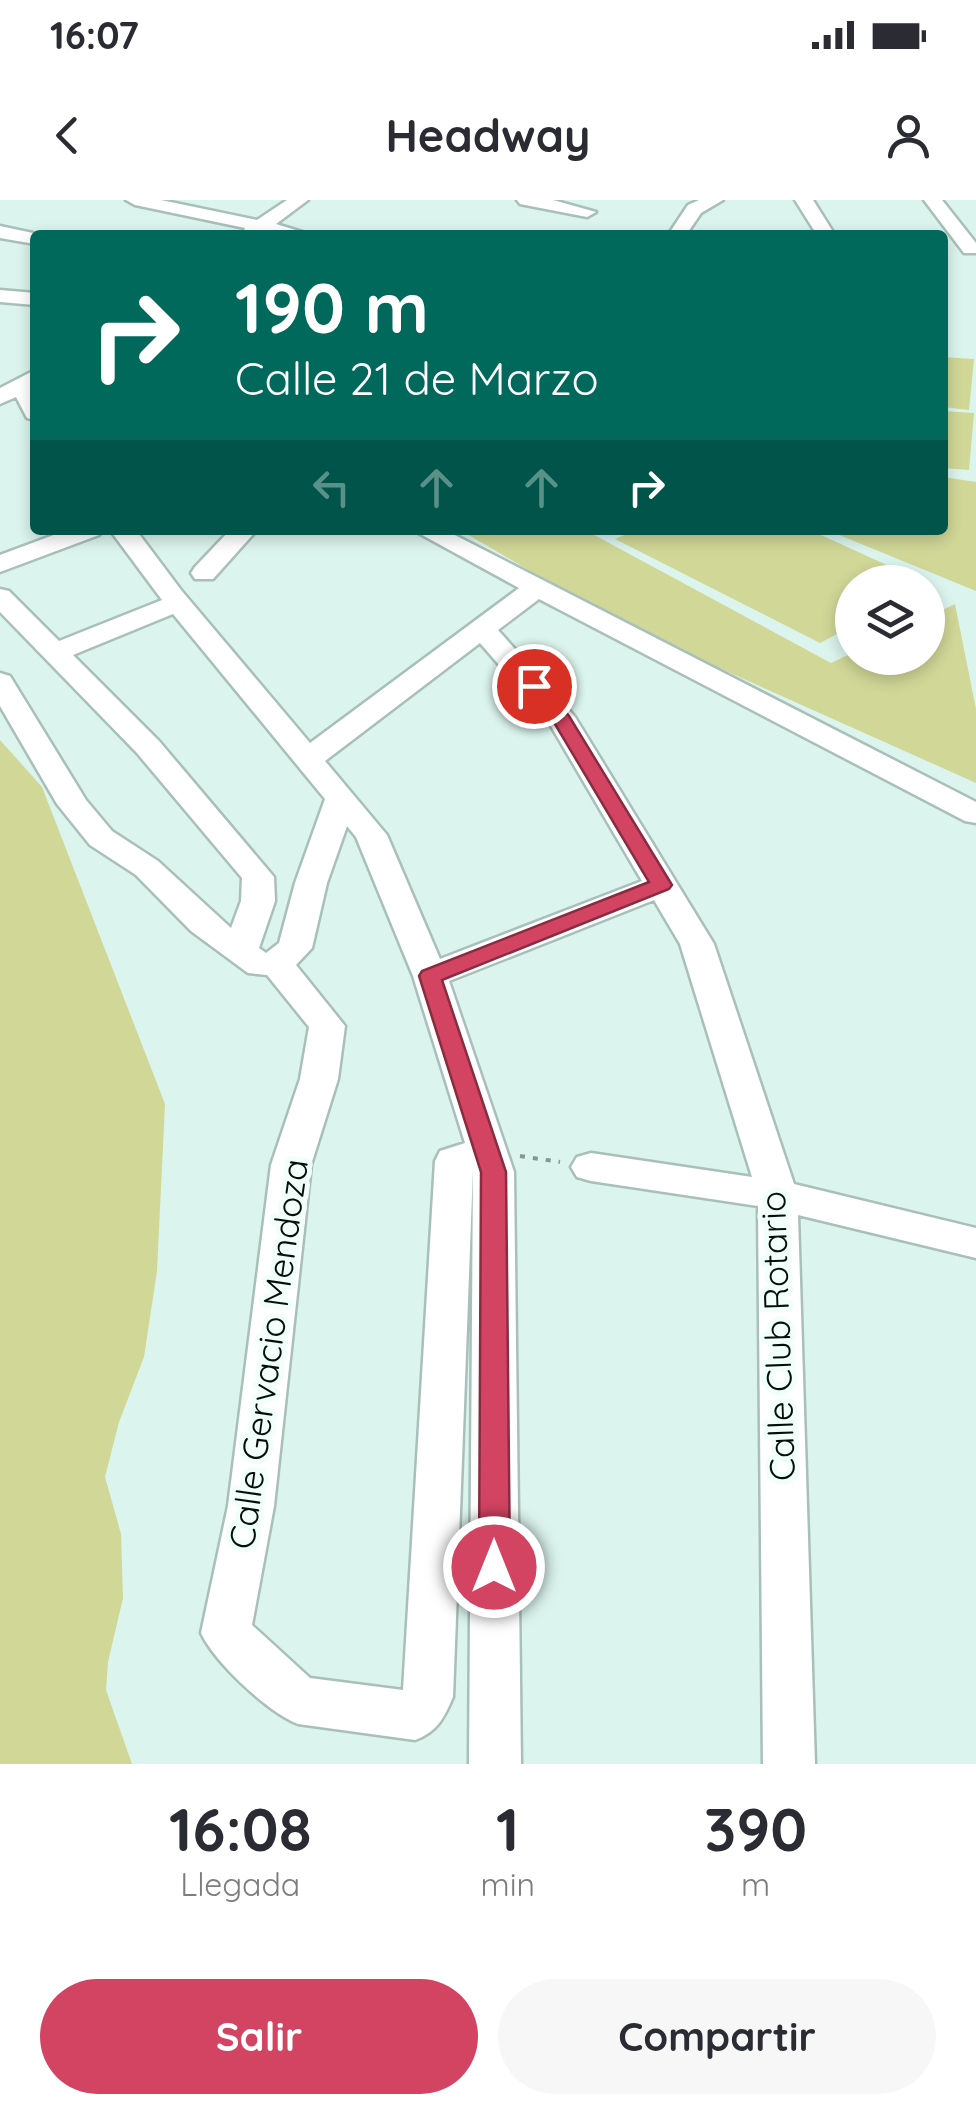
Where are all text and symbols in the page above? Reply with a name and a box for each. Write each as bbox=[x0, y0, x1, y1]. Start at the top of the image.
text: 16:07 bbox=[50, 11, 139, 59]
text: Headway bbox=[385, 107, 591, 163]
icon: back bbox=[40, 108, 95, 163]
icon: person bbox=[881, 108, 936, 163]
text: 190 m bbox=[235, 263, 429, 351]
icon: right bbox=[70, 270, 200, 400]
text: Calle 21 de Marzo bbox=[235, 350, 599, 406]
icon: left bbox=[304, 460, 359, 515]
icon: ahead bbox=[409, 460, 464, 515]
icon: ahead bbox=[514, 460, 569, 515]
icon: right bbox=[619, 460, 674, 515]
map controls bbox=[835, 565, 945, 675]
button: layers bbox=[835, 565, 945, 675]
pin bbox=[492, 644, 577, 729]
icon: arrive bbox=[507, 659, 562, 714]
street label: Calle Gervacio Mendoza bbox=[219, 1156, 317, 1552]
street label: Calle Club Rotario bbox=[750, 1190, 804, 1482]
position arrow bbox=[442, 1515, 546, 1619]
text: 16:08 bbox=[169, 1791, 312, 1866]
text: 1 bbox=[496, 1791, 519, 1866]
text: 390 bbox=[704, 1791, 807, 1866]
text: Llegada bbox=[180, 1864, 300, 1904]
text: min bbox=[480, 1864, 535, 1904]
text: m bbox=[741, 1864, 770, 1904]
button: Salir bbox=[40, 1979, 478, 2094]
button: Compartir bbox=[498, 1979, 936, 2094]

